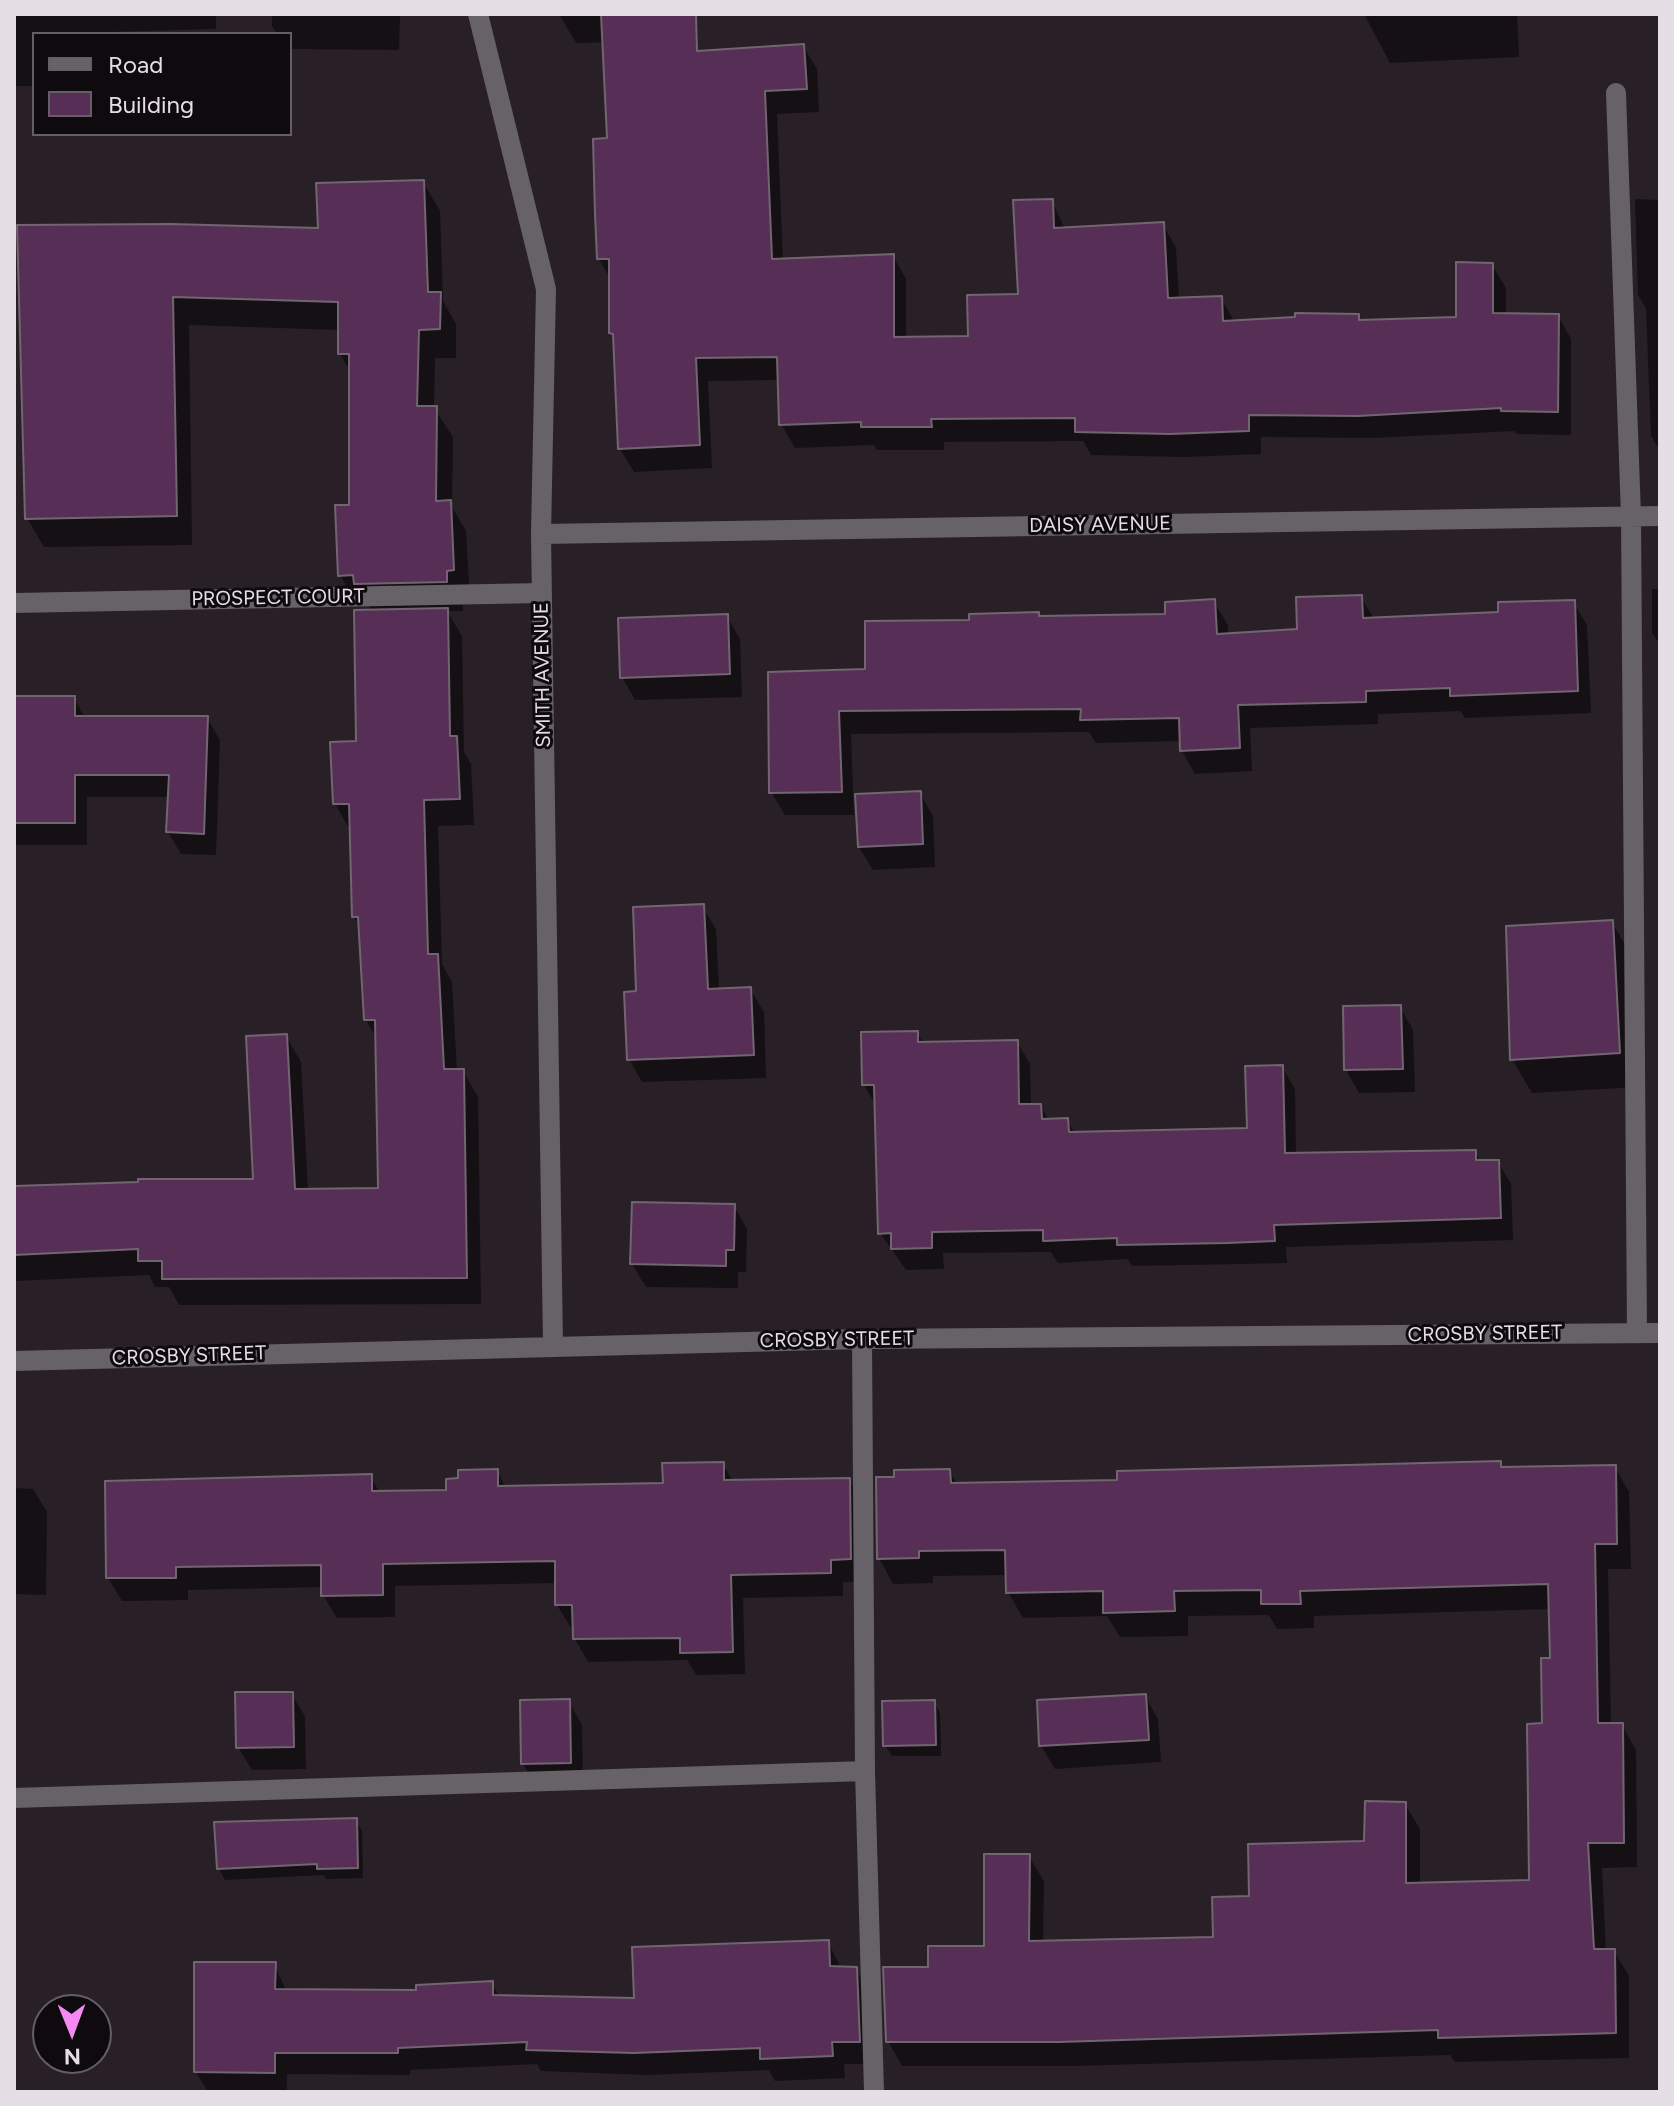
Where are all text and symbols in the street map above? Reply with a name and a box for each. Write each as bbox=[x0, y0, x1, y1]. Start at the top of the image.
legend bbox=[32, 32, 292, 136]
text: Road bbox=[108, 50, 163, 79]
text: Building bbox=[108, 90, 194, 119]
street label: DAISY AVENUE bbox=[1029, 512, 1171, 538]
street label: PROSPECT COURT bbox=[191, 584, 365, 612]
street label: SMITH AVENUE bbox=[530, 602, 556, 748]
street label: CROSBY STREET bbox=[1408, 1321, 1562, 1347]
street label: CROSBY STREET bbox=[760, 1327, 914, 1353]
street label: CROSBY STREET bbox=[111, 1341, 267, 1371]
north arrow bbox=[32, 1994, 112, 2074]
text: N bbox=[64, 2043, 81, 2070]

